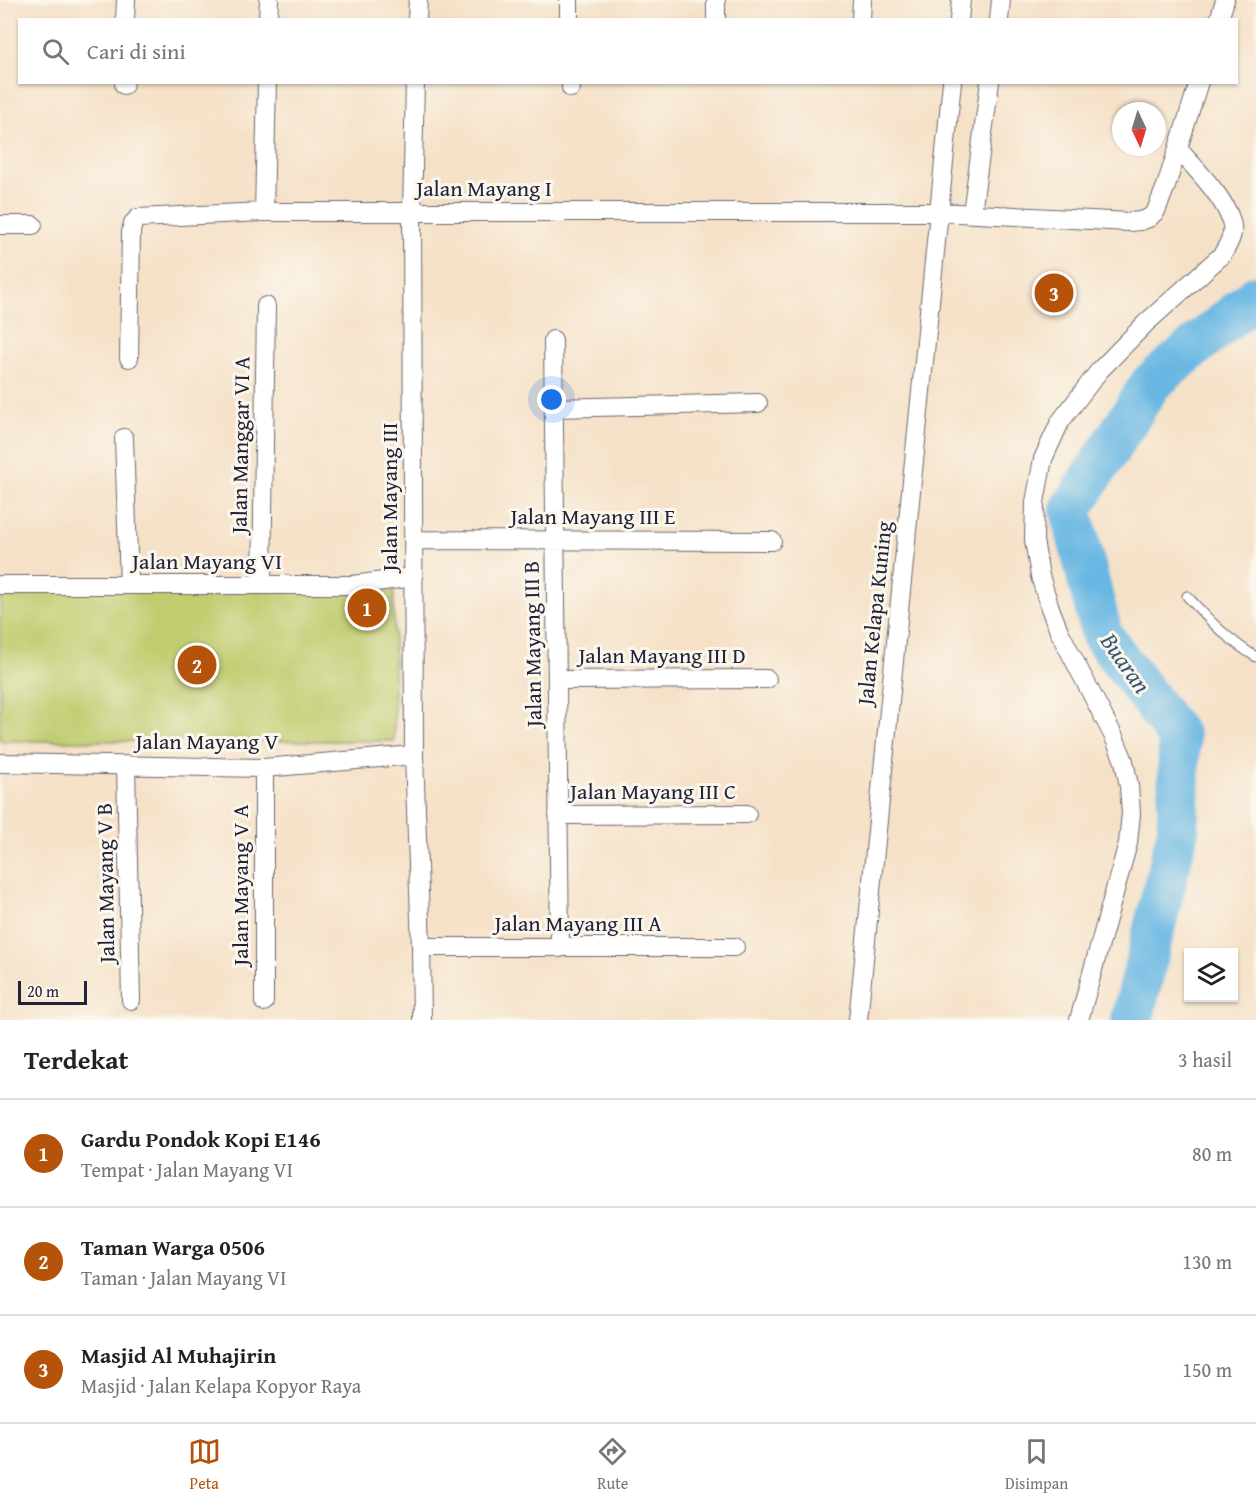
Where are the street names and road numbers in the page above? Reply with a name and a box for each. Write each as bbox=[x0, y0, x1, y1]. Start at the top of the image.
street label: Jalan Mayang I bbox=[413, 172, 552, 204]
street label: Jalan Manggar VI A bbox=[222, 355, 258, 537]
street label: Jalan Mayang III bbox=[373, 422, 405, 575]
street label: Jalan Mayang III E bbox=[508, 500, 675, 532]
street label: Jalan Kelapa Kuning bbox=[848, 519, 900, 710]
street label: Jalan Mayang VI bbox=[129, 545, 282, 577]
street label: Jalan Mayang III B bbox=[515, 561, 550, 730]
street label: Jalan Mayang III D bbox=[575, 639, 746, 671]
street label: Jalan Mayang V bbox=[132, 725, 279, 757]
street label: Jalan Mayang III C bbox=[567, 775, 736, 807]
street label: Jalan Mayang V B bbox=[88, 803, 122, 966]
street label: Jalan Mayang V A bbox=[224, 804, 256, 969]
street label: Jalan Mayang III A bbox=[491, 907, 662, 939]

